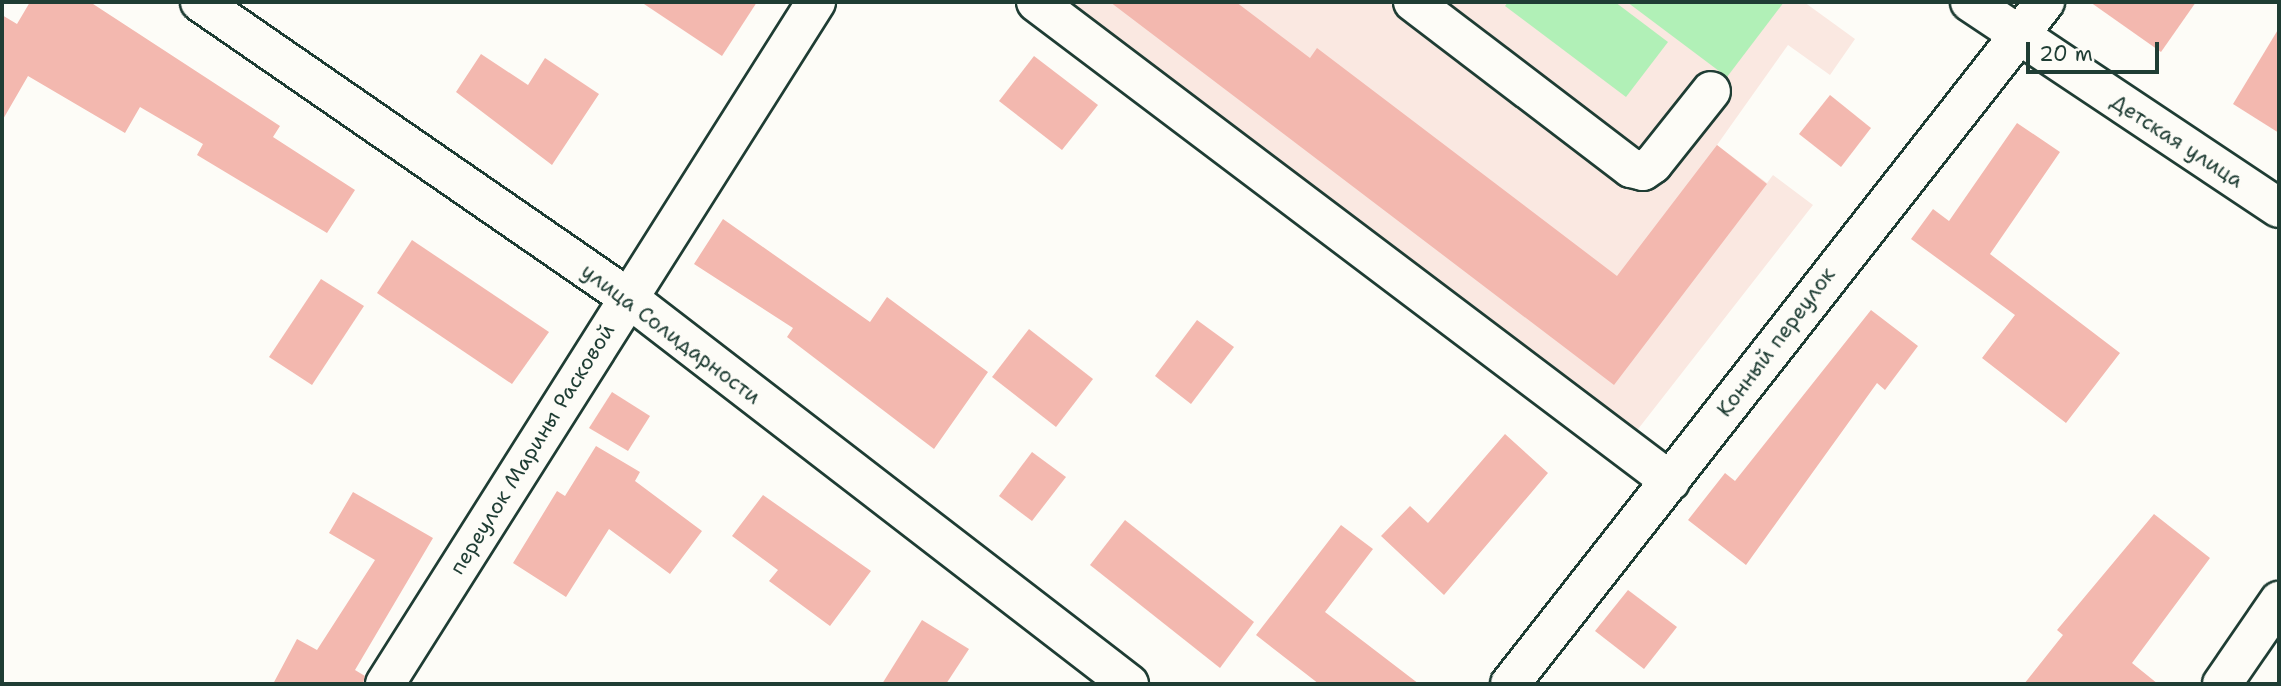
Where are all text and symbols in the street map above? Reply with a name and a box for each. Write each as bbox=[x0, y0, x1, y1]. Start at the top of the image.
scale bar bbox=[2029, 28, 2162, 72]
text: 20 m bbox=[2039, 40, 2093, 68]
street label: Детская улица bbox=[2106, 89, 2248, 193]
street label: улица Солидарности bbox=[576, 258, 766, 410]
street label: Конный переулок bbox=[1712, 262, 1840, 422]
street label: переулок Марины Расковой bbox=[444, 319, 620, 579]

